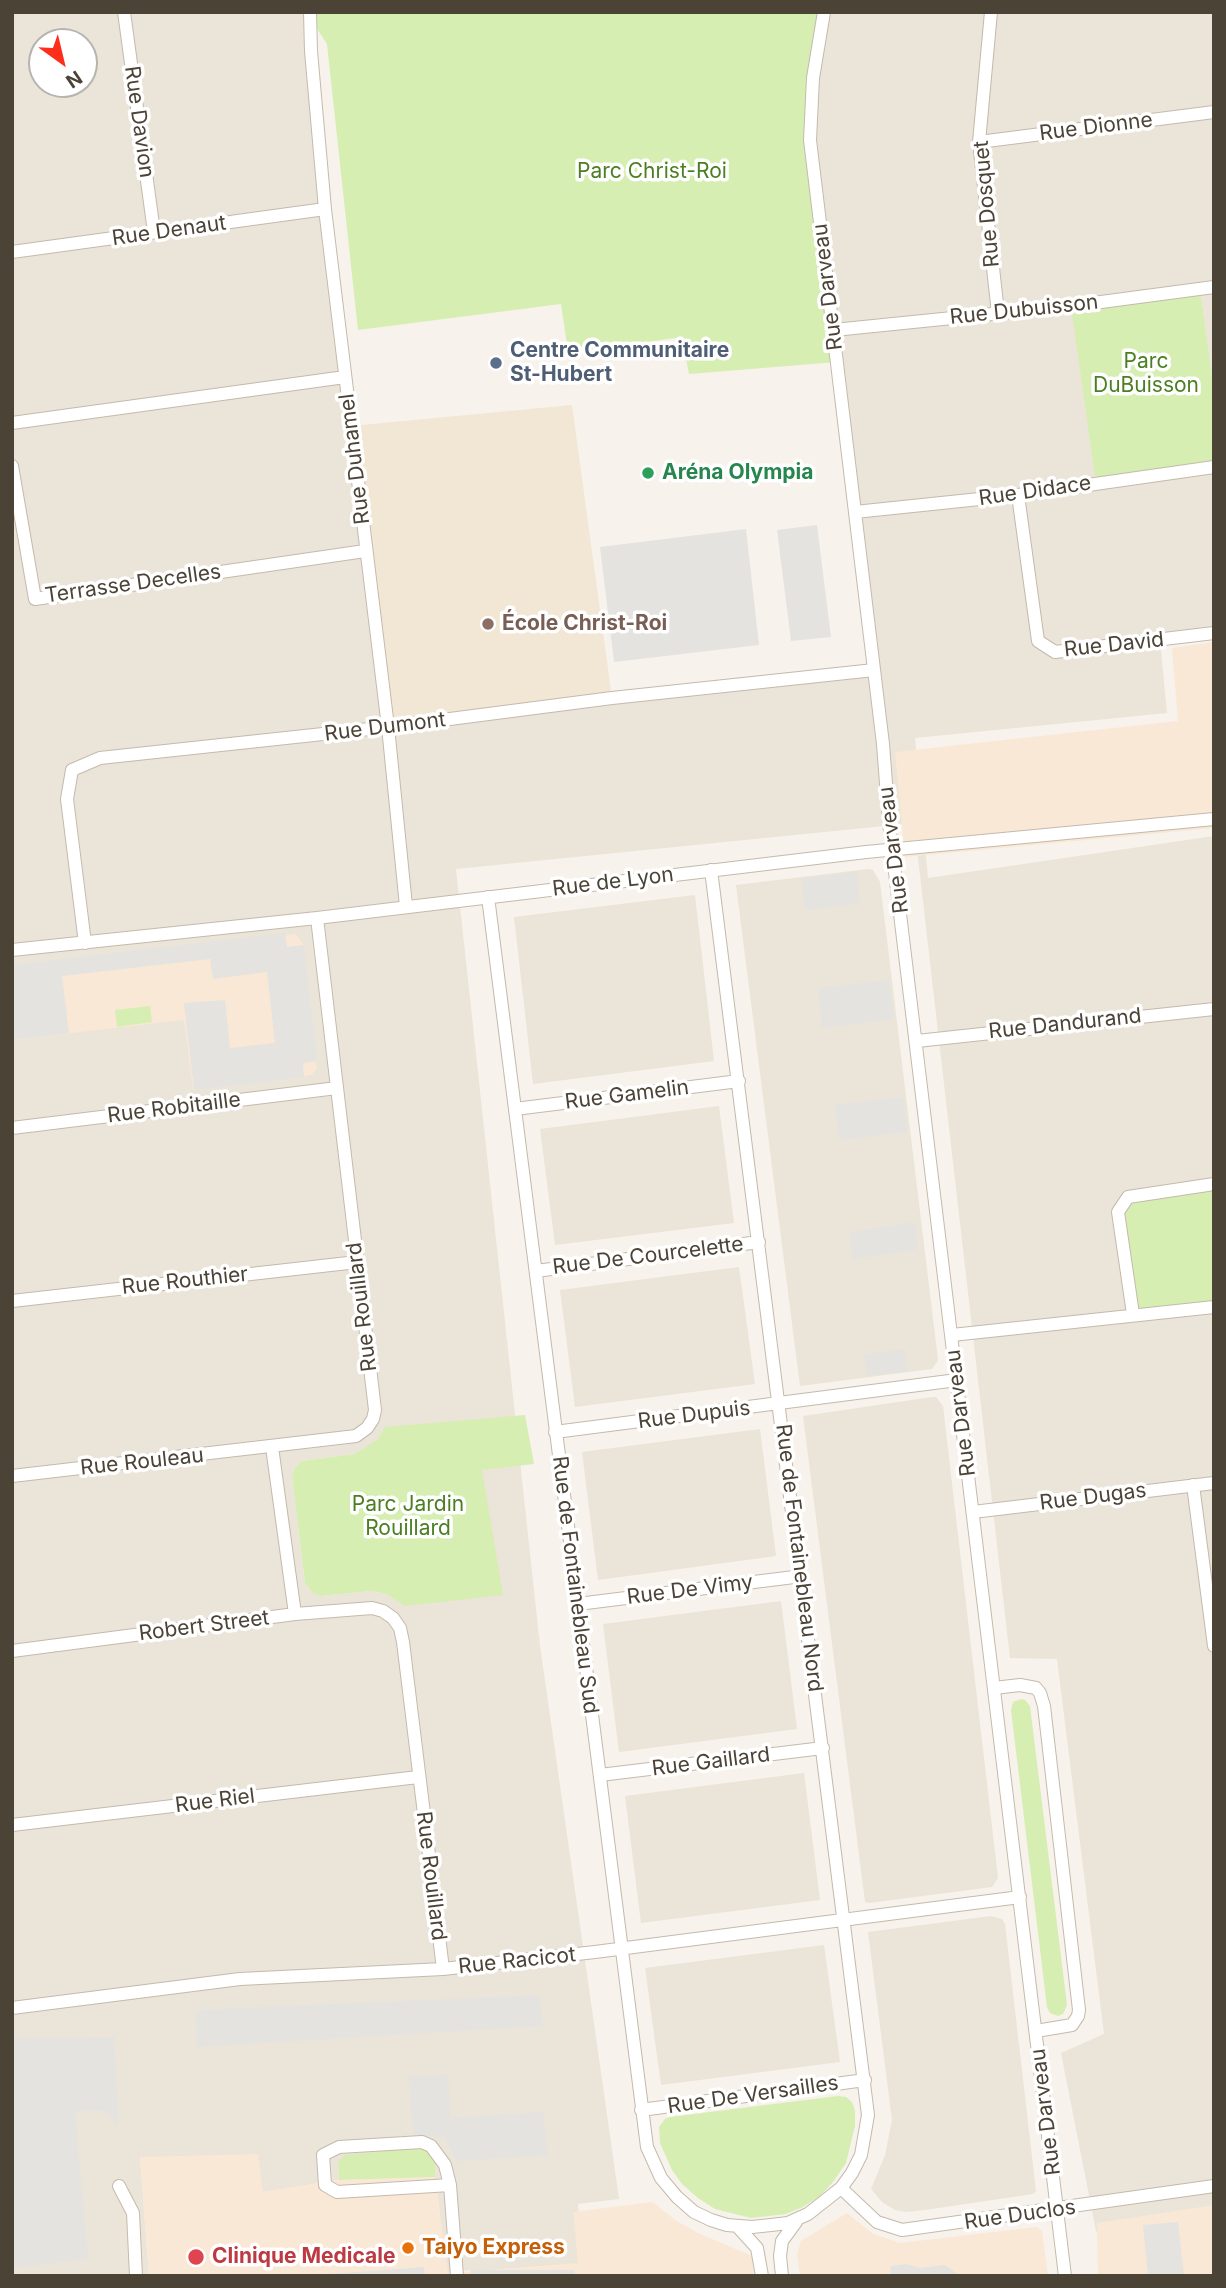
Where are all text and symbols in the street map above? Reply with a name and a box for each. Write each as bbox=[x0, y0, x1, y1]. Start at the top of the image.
north arrow bbox=[28, 28, 98, 98]
street label: Rue Davion bbox=[119, 64, 159, 180]
text: N bbox=[61, 66, 86, 93]
street label: Rue Dionne bbox=[1038, 108, 1154, 146]
street label: Rue Dosquet bbox=[969, 139, 1005, 269]
park label: Parc Christ-Roi bbox=[577, 159, 727, 185]
street label: Rue Denaut bbox=[110, 211, 228, 251]
street label: Rue Darveau bbox=[808, 222, 848, 352]
street label: Rue Dubuisson bbox=[948, 290, 1100, 330]
place label: Centre Communitaire St-Hubert bbox=[510, 338, 729, 388]
park label: Parc DuBuisson bbox=[1093, 349, 1199, 399]
marker: Centre Communitaire St-Hubert bbox=[488, 355, 504, 371]
street label: Rue Duhamel bbox=[334, 392, 376, 526]
place label: Aréna Olympia bbox=[662, 460, 813, 486]
marker: Aréna Olympia bbox=[640, 465, 656, 481]
street label: Rue Didace bbox=[977, 471, 1093, 511]
street label: Terrasse Decelles bbox=[43, 559, 223, 609]
place label: École Christ-Roi bbox=[502, 611, 667, 637]
marker: École Christ-Roi bbox=[480, 616, 496, 632]
street label: Rue David bbox=[1063, 627, 1165, 663]
street label: Rue Dumont bbox=[323, 707, 447, 747]
street label: Rue Darveau bbox=[874, 785, 914, 915]
street label: Rue de Lyon bbox=[551, 862, 675, 902]
street label: Rue Dandurand bbox=[987, 1003, 1143, 1045]
street label: Rue Gamelin bbox=[564, 1075, 690, 1115]
street label: Rue Robitaille bbox=[106, 1087, 242, 1129]
street label: Rue De Courcelette bbox=[551, 1232, 745, 1280]
street label: Rue Rouillard bbox=[342, 1241, 382, 1373]
street label: Rue Routhier bbox=[121, 1262, 249, 1300]
street label: Rue Darveau bbox=[941, 1348, 981, 1478]
street label: Rue Dupuis bbox=[636, 1396, 752, 1434]
street label: Rue de Fontainebleau Nord bbox=[770, 1423, 828, 1693]
street label: Rue Rouleau bbox=[79, 1443, 205, 1481]
street label: Rue de Fontainebleau Sud bbox=[547, 1455, 603, 1715]
street label: Rue Dugas bbox=[1038, 1478, 1148, 1516]
park label: Parc Jardin Rouillard bbox=[352, 1492, 464, 1542]
street label: Rue De Vimy bbox=[626, 1570, 754, 1610]
street label: Robert Street bbox=[137, 1606, 271, 1646]
street label: Rue Gaillard bbox=[650, 1742, 772, 1782]
street label: Rue Riel bbox=[174, 1784, 256, 1818]
street label: Rue Rouillard bbox=[411, 1810, 451, 1942]
street label: Rue Racicot bbox=[457, 1942, 577, 1980]
street label: Rue Darveau bbox=[1026, 2047, 1066, 2177]
street label: Rue De Versailles bbox=[666, 2071, 840, 2119]
street label: Rue Duclos bbox=[963, 2195, 1077, 2235]
place label: Taiyo Express bbox=[422, 2235, 565, 2261]
marker: Taiyo Express bbox=[400, 2240, 416, 2256]
place label: Clinique Medicale bbox=[212, 2244, 395, 2270]
marker: Clinique Medicale bbox=[186, 2247, 206, 2267]

